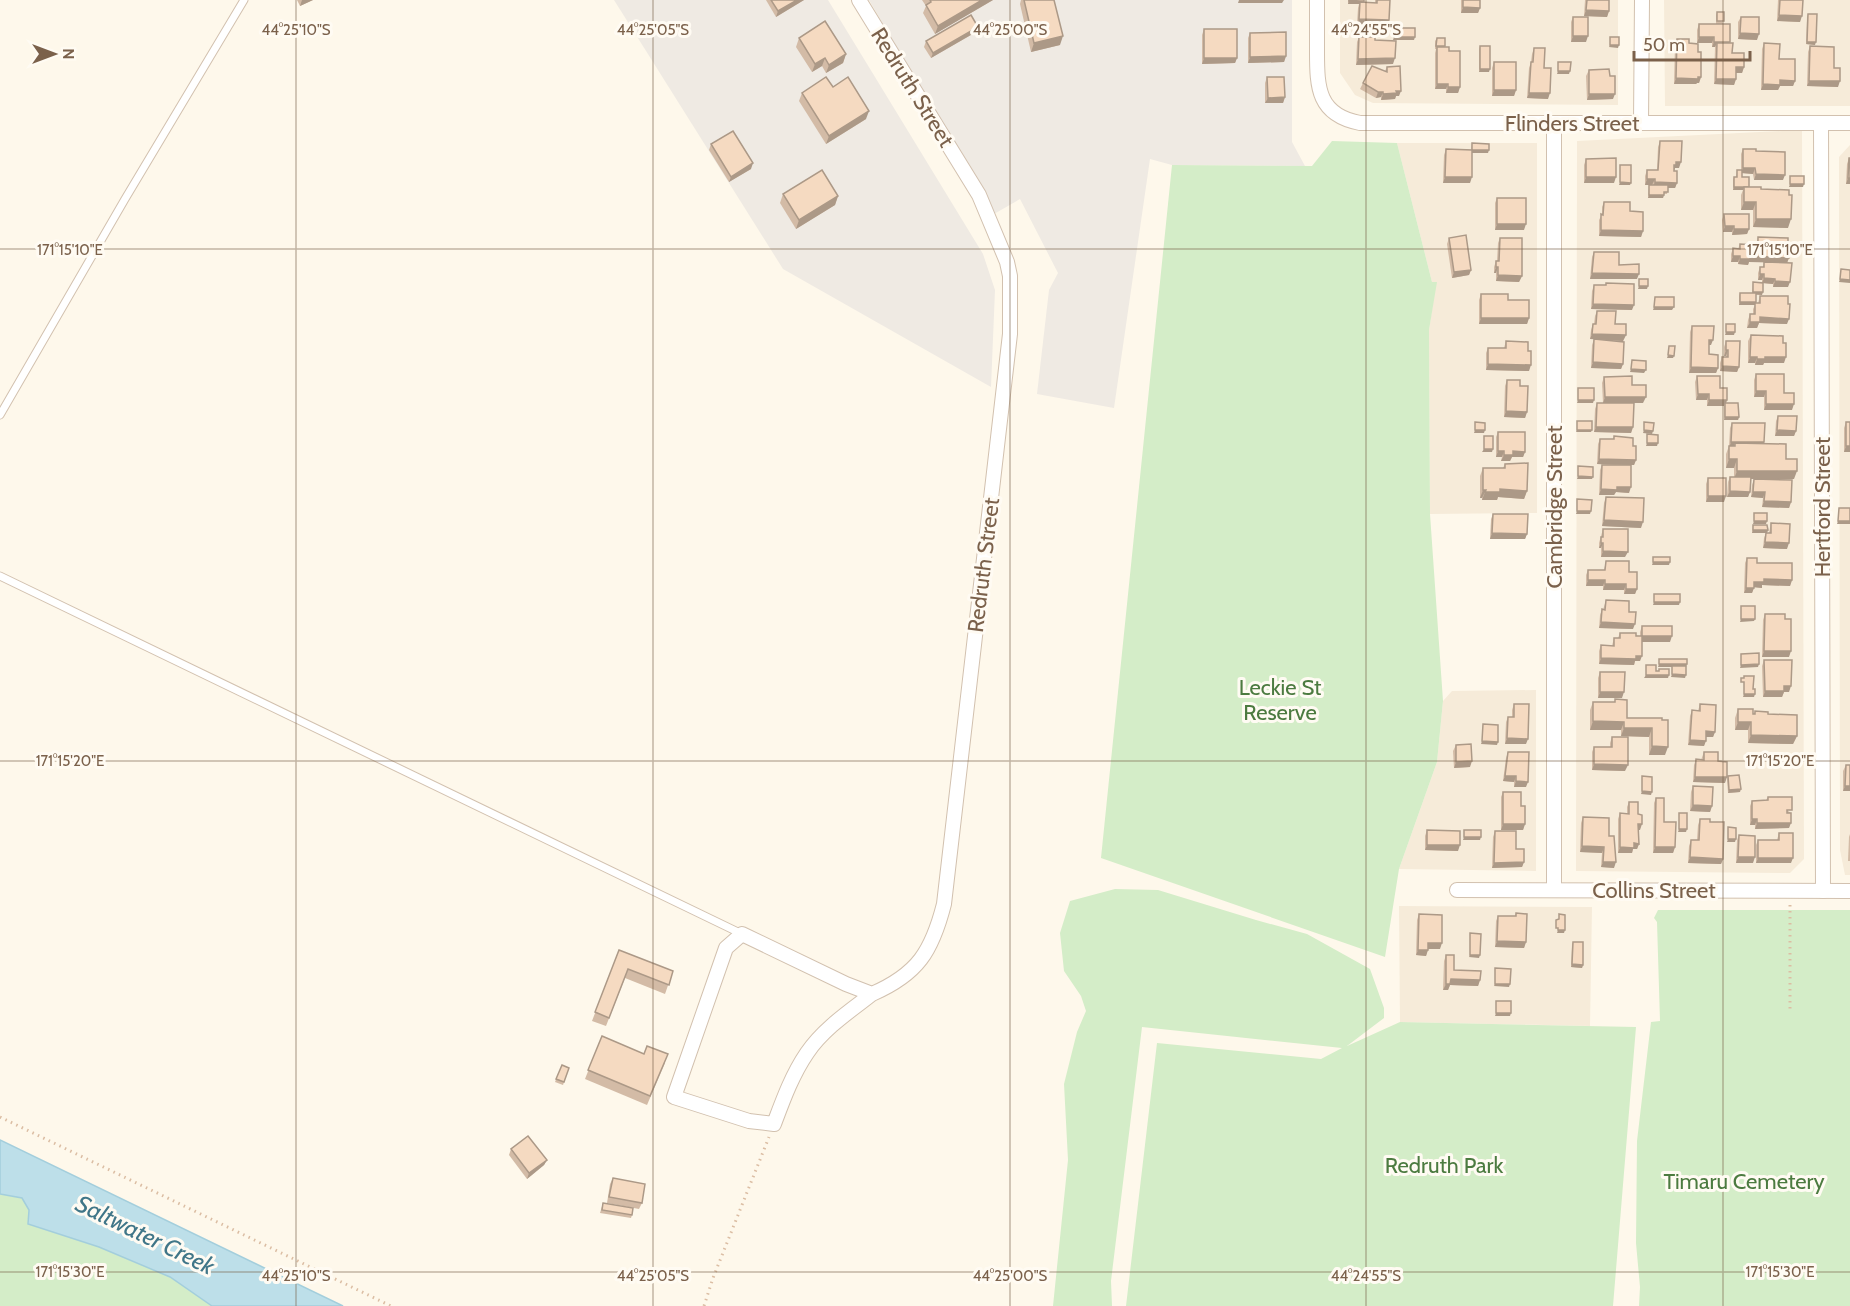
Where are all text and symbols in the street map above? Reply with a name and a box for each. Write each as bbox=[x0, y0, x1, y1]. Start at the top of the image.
text: 44°25'10"S bbox=[261, 21, 331, 39]
text: 44°25'05"S bbox=[617, 21, 689, 39]
text: 44°25'00"S bbox=[973, 21, 1048, 39]
text: 44°24'55"S bbox=[1331, 21, 1401, 39]
street label: Redruth Street bbox=[865, 23, 960, 152]
north arrow bbox=[24, 24, 84, 84]
scale bar bbox=[1634, 24, 1750, 62]
text: 50 m bbox=[1643, 34, 1685, 56]
text: N bbox=[59, 48, 78, 60]
street label: Flinders Street bbox=[1505, 110, 1640, 137]
text: 171°15'10"E bbox=[37, 241, 103, 259]
text: 171°15'10"E bbox=[1747, 241, 1813, 259]
street label: Cambridge Street bbox=[1541, 425, 1568, 589]
street label: Hertford Street bbox=[1809, 436, 1836, 577]
street label: Redruth Street bbox=[962, 496, 1005, 634]
park label: Leckie St Reserve bbox=[1239, 674, 1322, 726]
text: 171°15'20"E bbox=[36, 752, 104, 770]
text: 171°15'20"E bbox=[1746, 752, 1814, 770]
street label: Collins Street bbox=[1592, 877, 1716, 904]
park label: Redruth Park bbox=[1385, 1152, 1504, 1179]
park label: Timaru Cemetery bbox=[1663, 1168, 1825, 1195]
water label: Saltwater Creek bbox=[71, 1188, 220, 1281]
text: 171°15'30"E bbox=[36, 1263, 105, 1281]
text: 171°15'30"E bbox=[1746, 1263, 1815, 1281]
text: 44°25'10"S bbox=[261, 1267, 331, 1285]
text: 44°25'05"S bbox=[617, 1267, 689, 1285]
text: 44°25'00"S bbox=[973, 1267, 1048, 1285]
text: 44°24'55"S bbox=[1331, 1267, 1401, 1285]

